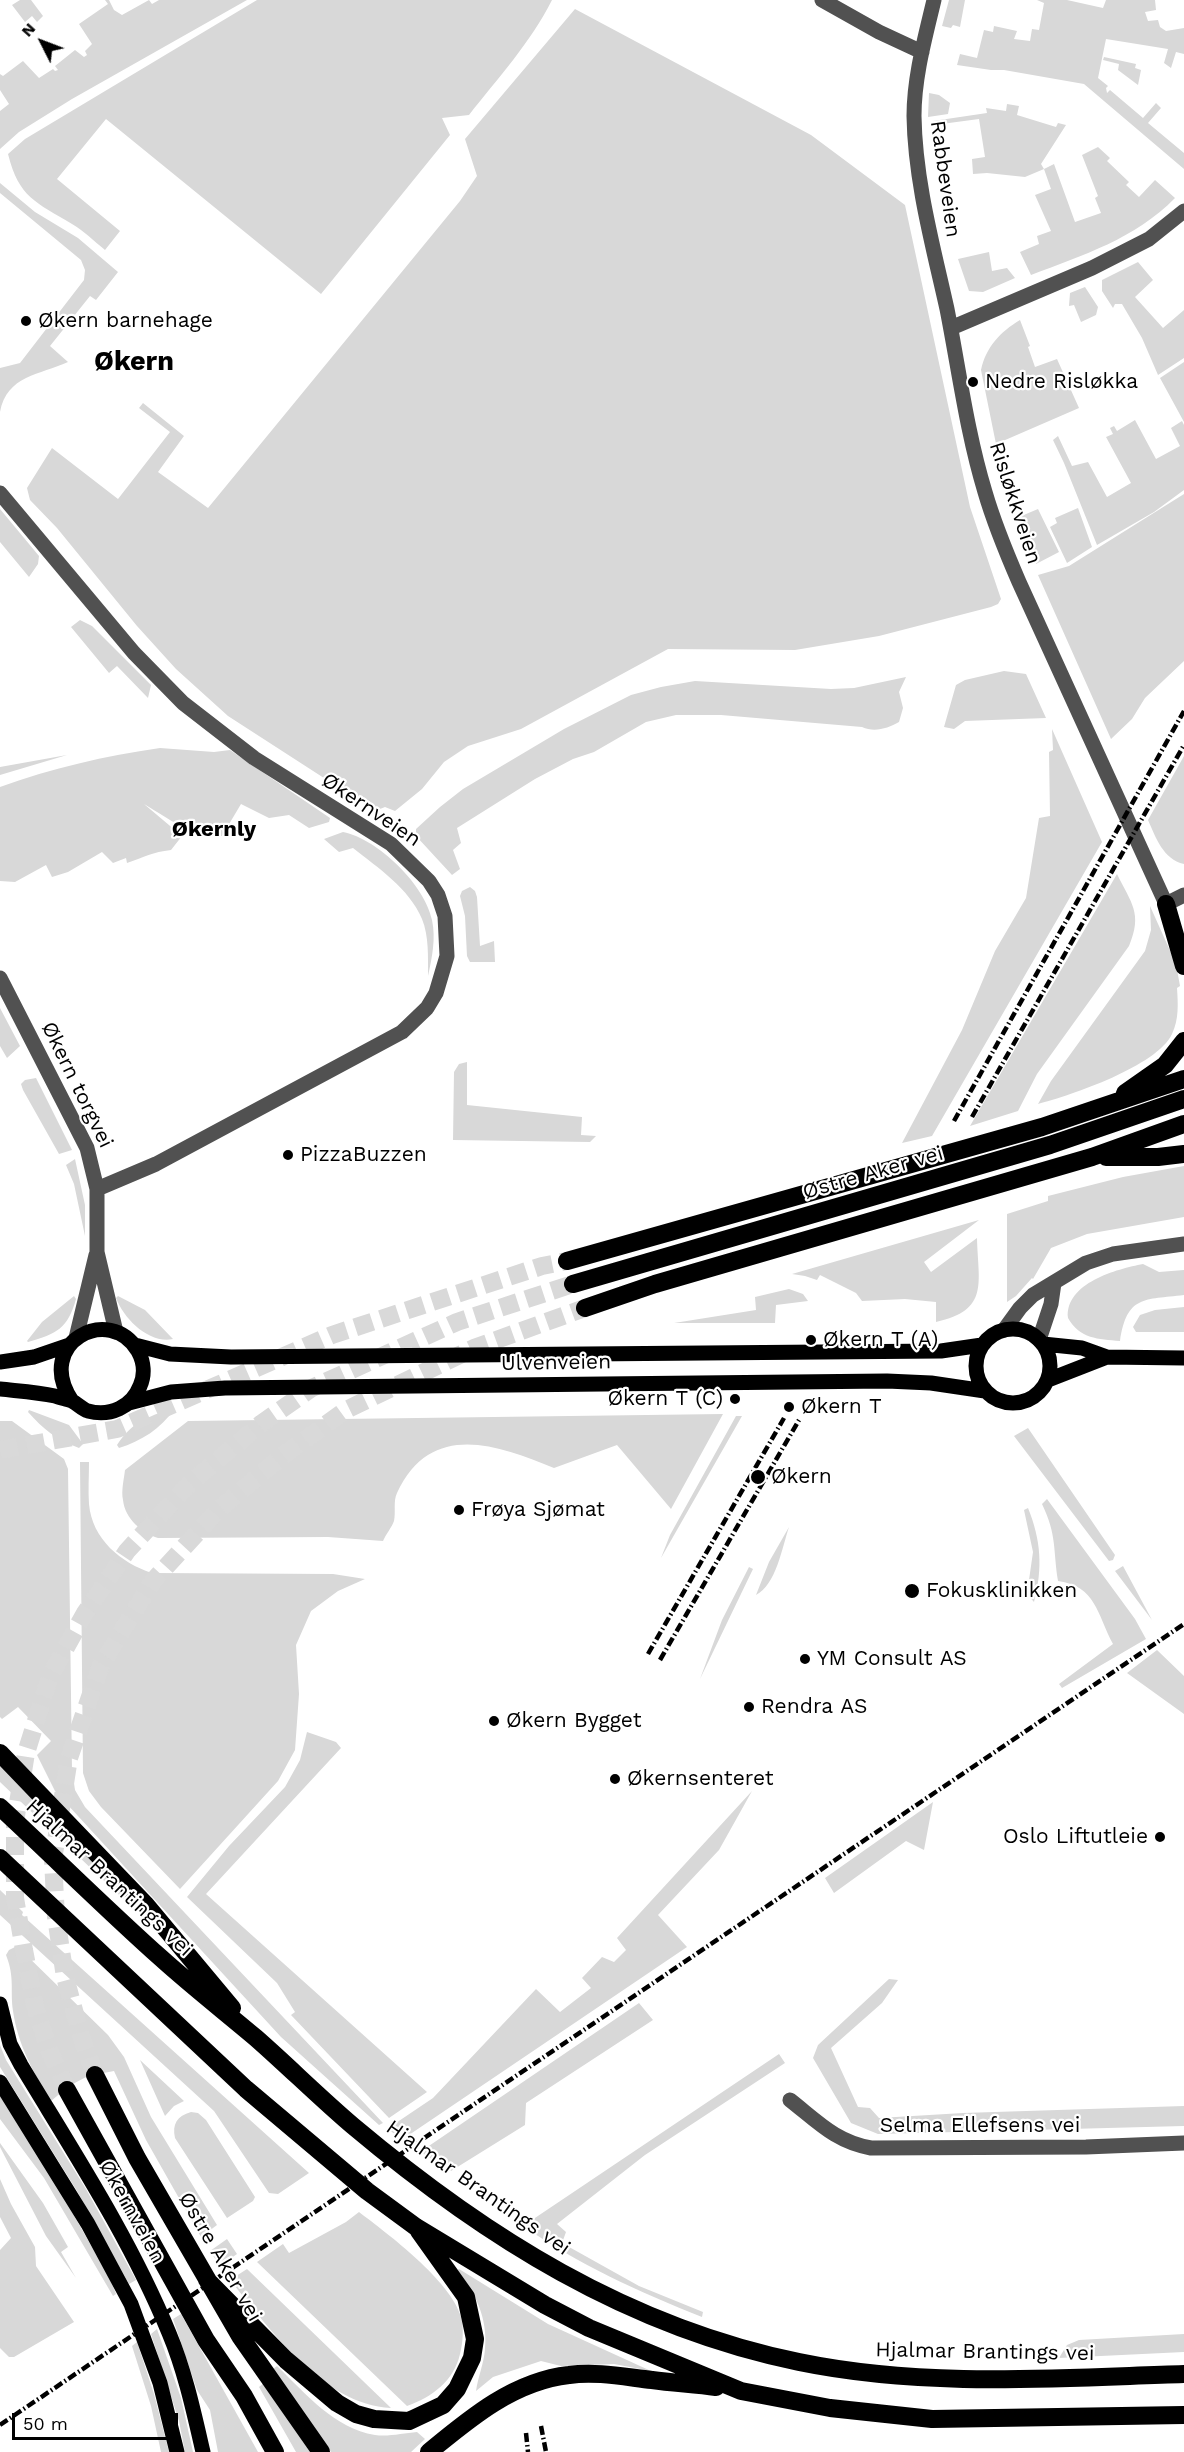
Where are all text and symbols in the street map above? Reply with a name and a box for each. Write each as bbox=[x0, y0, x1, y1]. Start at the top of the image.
north arrow bbox=[12, 12, 72, 72]
text: N bbox=[17, 19, 39, 40]
street label: Rabbeveien bbox=[924, 119, 966, 239]
place label: Økern barnehage bbox=[38, 308, 213, 334]
marker: Økern barnehage bbox=[19, 314, 33, 328]
district label: Økern bbox=[94, 346, 174, 378]
place label: Nedre Risløkka bbox=[985, 369, 1138, 395]
marker: Nedre Risløkka bbox=[966, 375, 980, 389]
street label: Risløkkveien bbox=[983, 439, 1047, 567]
street label: Økernveien bbox=[317, 768, 425, 852]
district label: Økernly bbox=[172, 817, 256, 843]
street label: Økern torgvei bbox=[36, 1018, 118, 1152]
street label: Østre Aker vei bbox=[800, 1141, 946, 1205]
place label: PizzaBuzzen bbox=[300, 1142, 427, 1168]
marker: PizzaBuzzen bbox=[281, 1148, 295, 1162]
place label: Økern T (A) bbox=[823, 1327, 938, 1353]
marker: Økern T (A) bbox=[804, 1333, 818, 1347]
street label: Ulvenveien bbox=[501, 1349, 611, 1377]
place label: Økern T (C) bbox=[607, 1386, 723, 1412]
marker: Økern T (C) bbox=[728, 1392, 742, 1406]
place label: Økern T bbox=[801, 1394, 882, 1420]
marker: Økern T bbox=[782, 1400, 796, 1414]
place label: Økern bbox=[771, 1464, 832, 1490]
marker: Økern bbox=[749, 1468, 767, 1486]
place label: Frøya Sjømat bbox=[471, 1497, 605, 1523]
marker: Frøya Sjømat bbox=[452, 1503, 466, 1517]
place label: Fokusklinikken bbox=[926, 1578, 1077, 1604]
marker: Fokusklinikken bbox=[903, 1582, 921, 1600]
place label: YM Consult AS bbox=[817, 1646, 967, 1672]
marker: YM Consult AS bbox=[798, 1652, 812, 1666]
place label: Rendra AS bbox=[761, 1694, 867, 1720]
marker: Rendra AS bbox=[742, 1700, 756, 1714]
place label: Økern Bygget bbox=[506, 1708, 641, 1734]
marker: Økern Bygget bbox=[487, 1714, 501, 1728]
place label: Økernsenteret bbox=[627, 1766, 774, 1792]
marker: Økernsenteret bbox=[608, 1772, 622, 1786]
street label: Hjalmar Brantings vei bbox=[20, 1794, 198, 1962]
place label: Oslo Liftutleie bbox=[1003, 1824, 1148, 1850]
marker: Oslo Liftutleie bbox=[1153, 1830, 1167, 1844]
street label: Selma Ellefsens vei bbox=[880, 2113, 1080, 2139]
street label: Hjalmar Brantings vei bbox=[381, 2115, 575, 2261]
street label: Økernveien bbox=[93, 2156, 171, 2268]
street label: Østre Aker vei bbox=[173, 2188, 267, 2326]
street label: Hjalmar Brantings vei bbox=[875, 2337, 1095, 2367]
scale bar bbox=[15, 2401, 182, 2439]
text: 50 m bbox=[23, 2413, 68, 2434]

